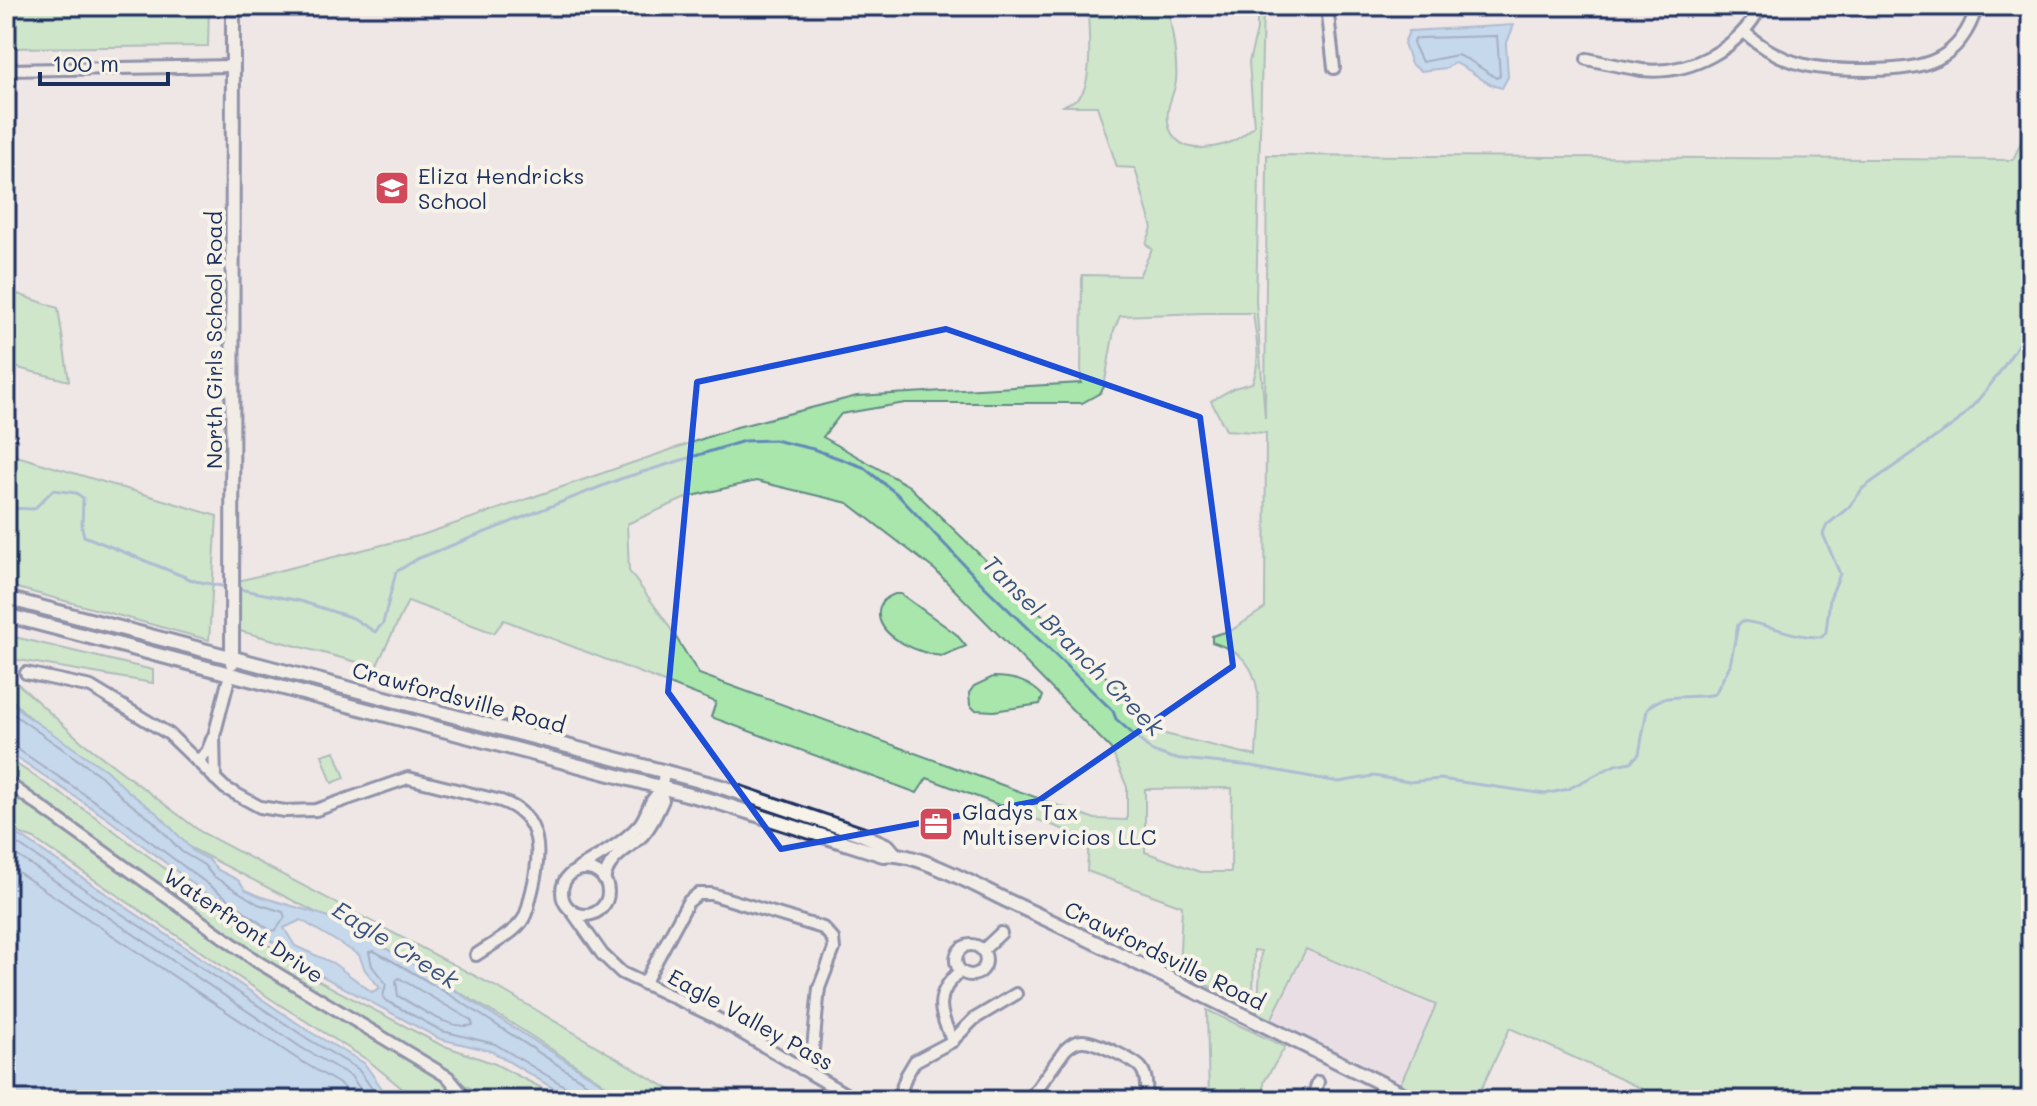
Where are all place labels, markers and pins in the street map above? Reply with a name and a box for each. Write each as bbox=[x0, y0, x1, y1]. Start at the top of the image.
place label: Eliza Hendricks School bbox=[418, 161, 584, 215]
school or university icon: Eliza Hendricks School bbox=[373, 169, 411, 207]
place label: Gladys Tax Multiservicios LLC bbox=[962, 797, 1157, 851]
office icon: Gladys Tax Multiservicios LLC bbox=[917, 805, 955, 843]

